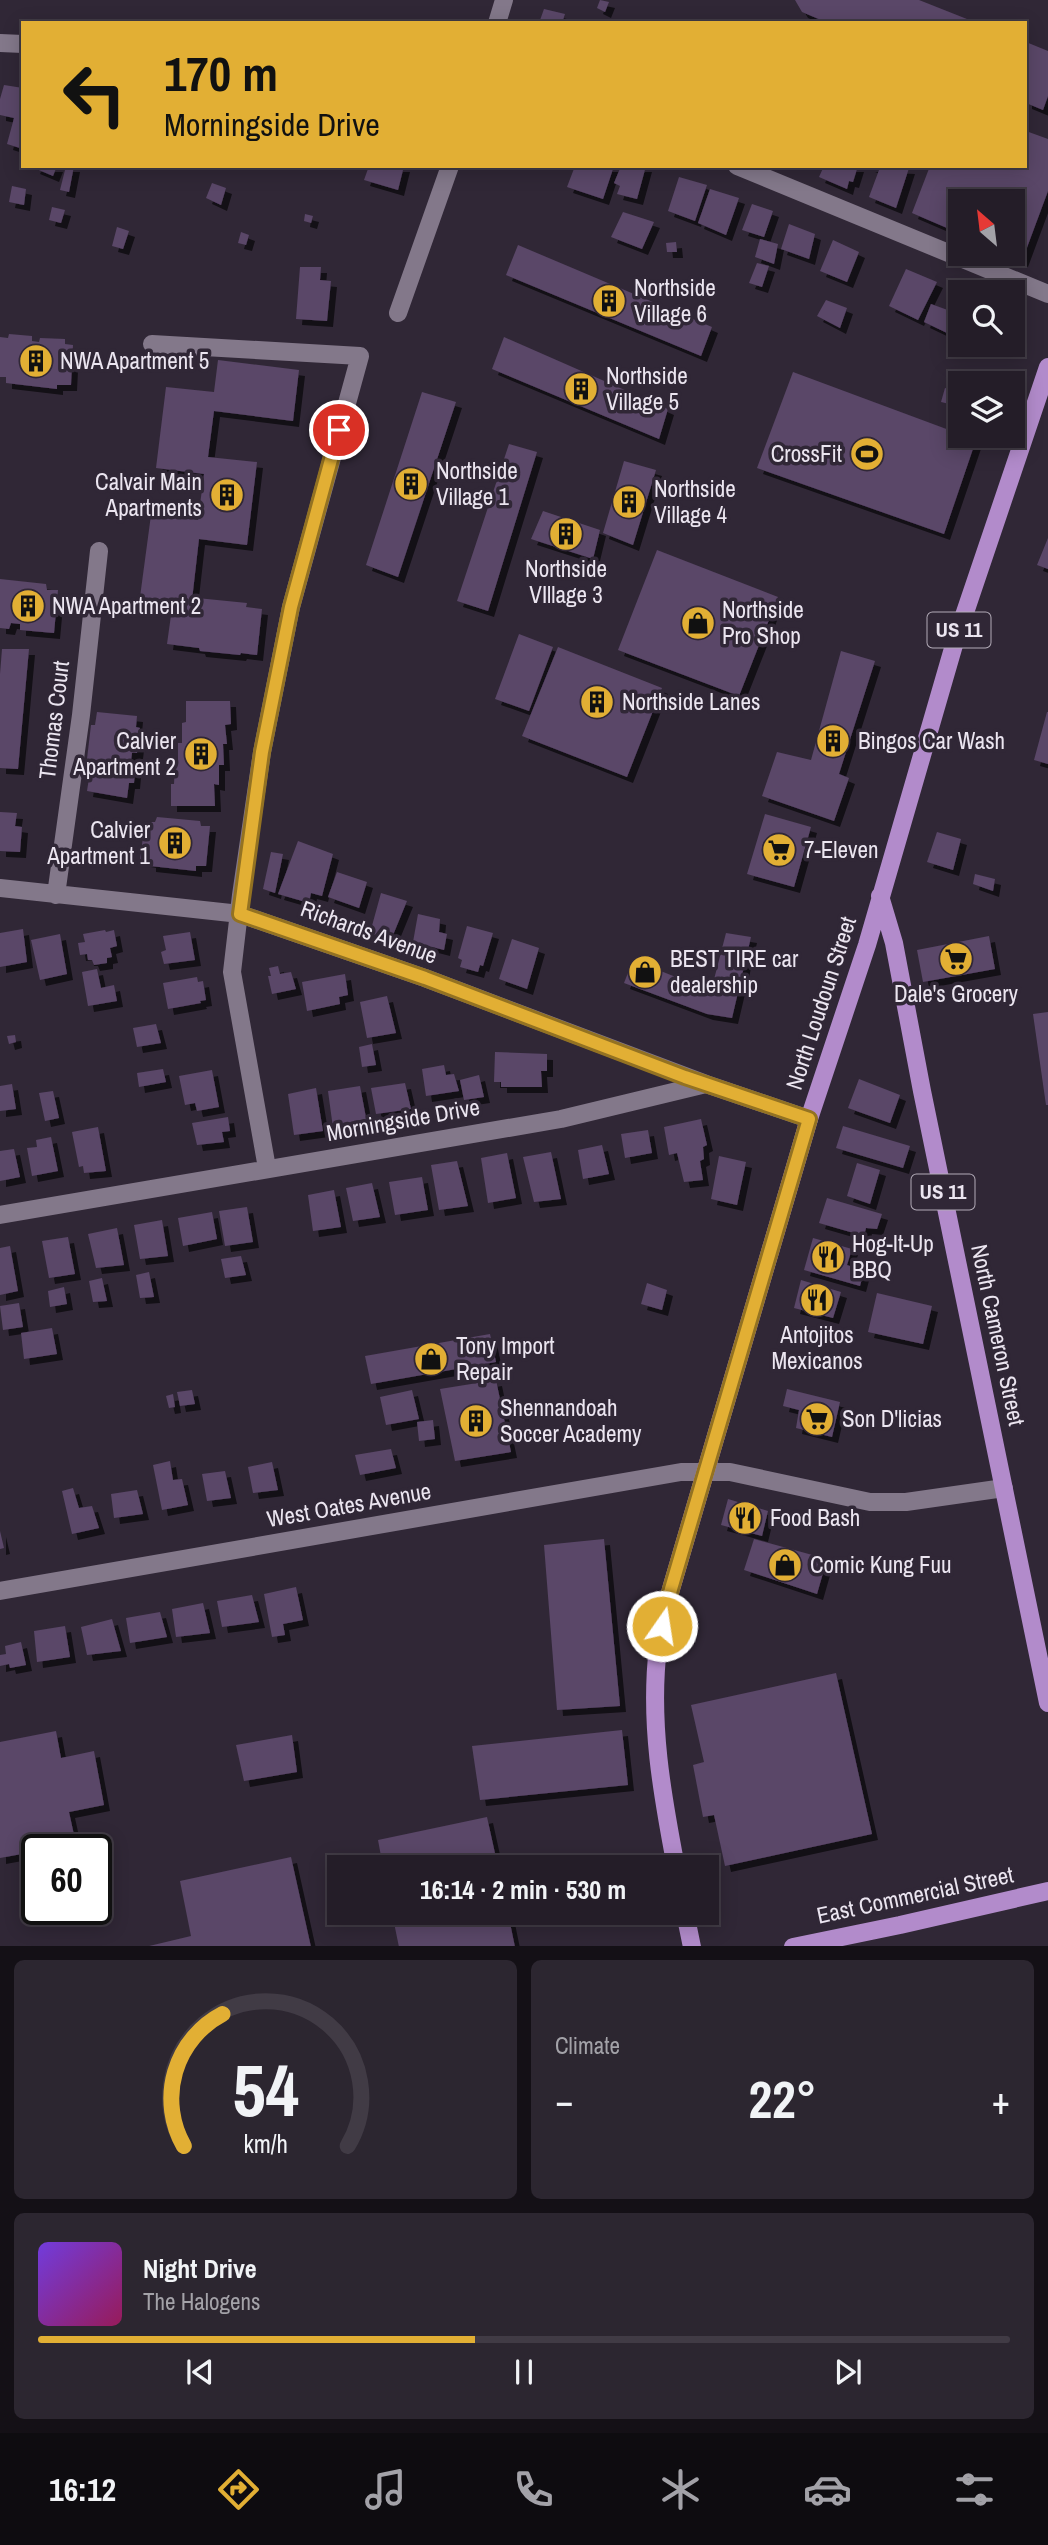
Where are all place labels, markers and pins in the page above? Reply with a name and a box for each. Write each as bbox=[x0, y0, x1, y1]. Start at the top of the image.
place label: Northside Village 6 bbox=[634, 272, 716, 329]
building icon: Northside Village 6 bbox=[590, 282, 628, 320]
building icon: NWA Apartment 5 bbox=[17, 342, 55, 380]
place label: NWA Apartment 5 bbox=[60, 345, 209, 376]
place label: Northside Village 5 bbox=[606, 360, 688, 417]
building icon: Northside Village 5 bbox=[562, 370, 600, 408]
pin bbox=[309, 400, 369, 460]
sports icon: CrossFit bbox=[848, 435, 886, 473]
place label: CrossFit bbox=[771, 438, 842, 469]
place label: Northside Village 1 bbox=[436, 455, 518, 512]
building icon: Northside Village 1 bbox=[392, 465, 430, 503]
place label: Calvair Main Apartments bbox=[95, 466, 202, 523]
place label: Northside Village 4 bbox=[654, 473, 736, 530]
building icon: Calvair Main Apartments bbox=[208, 476, 246, 514]
building icon: Northside Village 4 bbox=[610, 483, 648, 521]
building icon: Northside VIllage 3 bbox=[547, 515, 585, 553]
place label: Northside VIllage 3 bbox=[525, 553, 607, 610]
building icon: NWA Apartment 2 bbox=[9, 587, 47, 625]
place label: NWA Apartment 2 bbox=[52, 590, 201, 621]
place label: Northside Pro Shop bbox=[722, 594, 804, 651]
shop icon: Northside Pro Shop bbox=[679, 604, 717, 642]
building icon: Northside Lanes bbox=[578, 683, 616, 721]
place label: Northside Lanes bbox=[622, 686, 760, 717]
building icon: Bingos Car Wash bbox=[814, 722, 852, 760]
place label: Calvier Apartment 2 bbox=[72, 725, 177, 782]
place label: Bingos Car Wash bbox=[858, 725, 1005, 756]
building icon: Calvier Apartment 2 bbox=[182, 735, 220, 773]
place label: Calvier Apartment 1 bbox=[46, 814, 151, 871]
building icon: Calvier Apartment 1 bbox=[156, 824, 194, 862]
supermarket icon: 7-Eleven bbox=[760, 831, 798, 869]
place label: 7-Eleven bbox=[804, 834, 878, 865]
supermarket icon: Dale's Grocery bbox=[937, 940, 975, 978]
place label: BEST TIRE car dealership bbox=[670, 943, 799, 1000]
shop icon: BEST TIRE car dealership bbox=[626, 953, 664, 991]
place label: Dale's Grocery bbox=[894, 978, 1019, 1009]
place label: Hog-It-Up BBQ bbox=[852, 1228, 934, 1285]
restaurant icon: Hog-It-Up BBQ bbox=[809, 1238, 847, 1276]
restaurant icon: Antojitos Mexicanos bbox=[798, 1281, 836, 1319]
place label: Antojitos Mexicanos bbox=[771, 1319, 863, 1376]
place label: Tony Import Repair bbox=[456, 1330, 555, 1387]
shop icon: Tony Import Repair bbox=[412, 1340, 450, 1378]
place label: Shennandoah Soccer Academy bbox=[500, 1392, 642, 1449]
supermarket icon: Son D'licias bbox=[798, 1400, 836, 1438]
building icon: Shennandoah Soccer Academy bbox=[457, 1402, 495, 1440]
place label: Son D'licias bbox=[842, 1403, 942, 1434]
restaurant icon: Food Bash bbox=[726, 1499, 764, 1537]
place label: Food Bash bbox=[770, 1502, 860, 1533]
shop icon: Comic Kung Fuu bbox=[766, 1546, 804, 1584]
place label: Comic Kung Fuu bbox=[810, 1549, 952, 1580]

